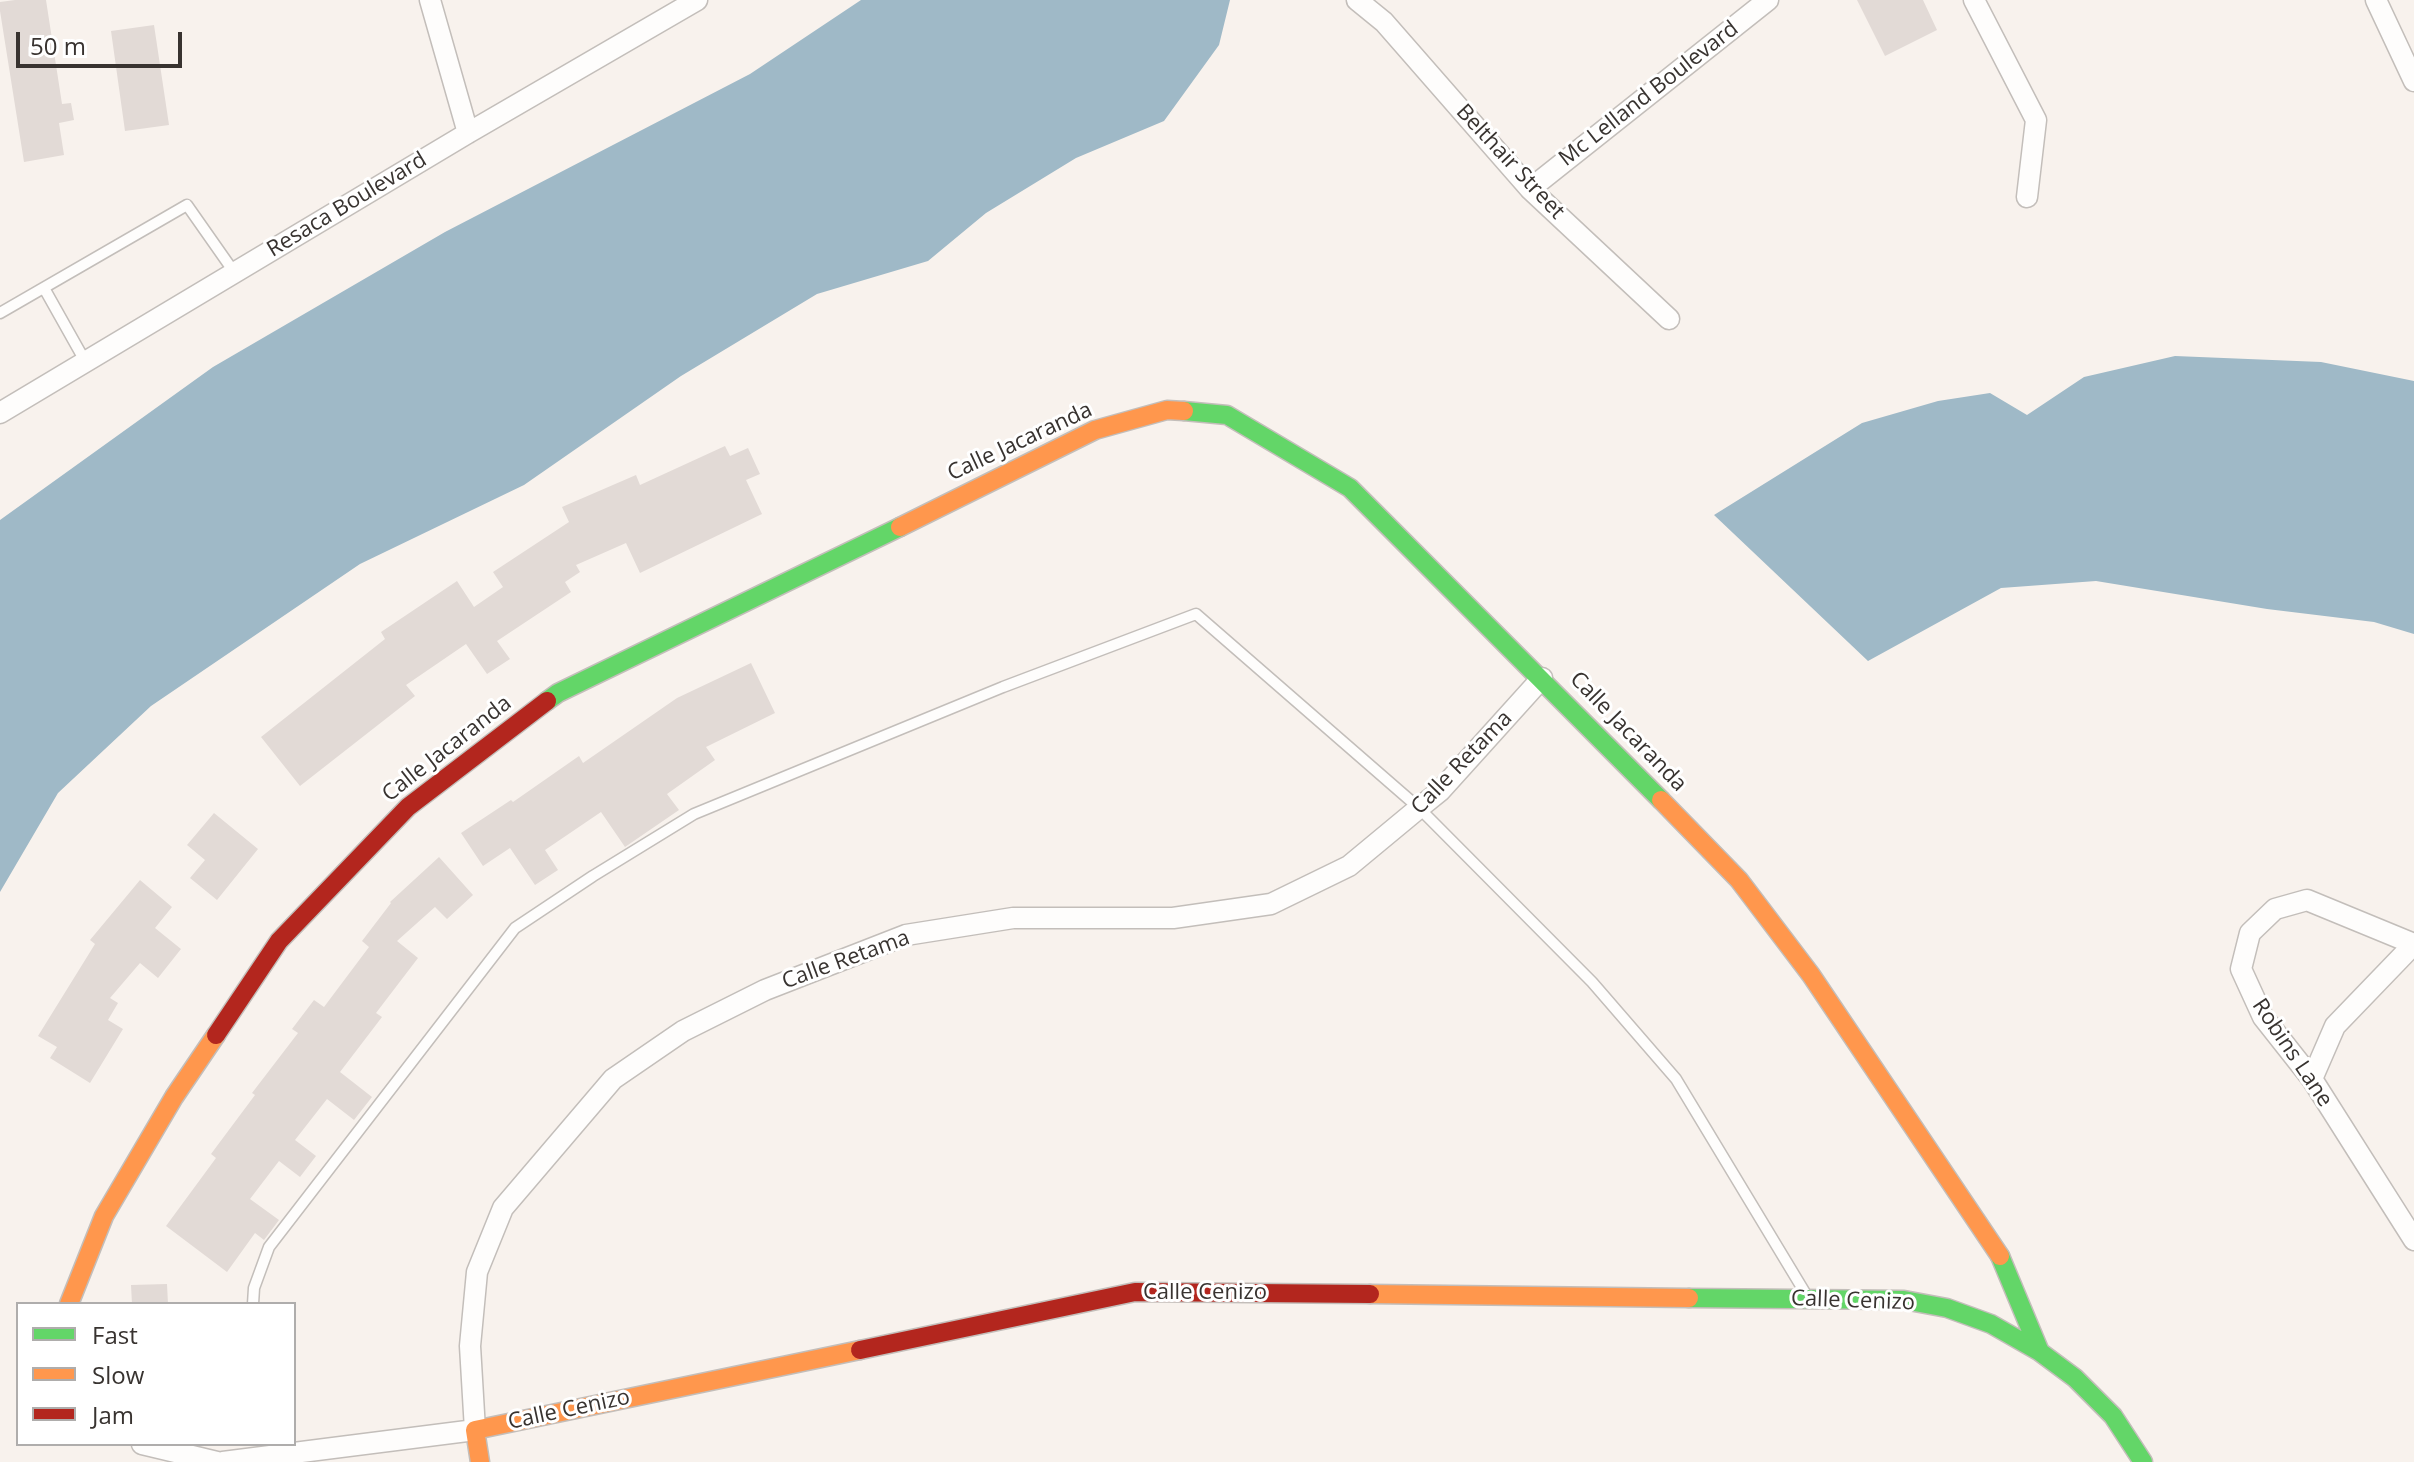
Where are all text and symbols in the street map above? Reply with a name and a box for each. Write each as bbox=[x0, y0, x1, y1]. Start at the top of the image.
scale bar bbox=[20, 16, 186, 66]
street label: Mc Lelland Boulevard bbox=[1554, 16, 1744, 172]
text: 50 m bbox=[30, 29, 86, 62]
street label: Belthair Street bbox=[1450, 99, 1570, 225]
street label: Resaca Boulevard bbox=[262, 147, 432, 263]
street label: Calle Jacaranda bbox=[943, 397, 1097, 487]
street label: Calle Jacaranda bbox=[1564, 667, 1692, 797]
street label: Calle Jacaranda bbox=[377, 690, 517, 808]
street label: Calle Retama bbox=[1406, 706, 1518, 820]
street label: Calle Retama bbox=[779, 925, 913, 995]
street label: Robins Lane bbox=[2246, 994, 2338, 1112]
street label: Calle Cenizo bbox=[1143, 1280, 1267, 1306]
street label: Calle Cenizo bbox=[1791, 1286, 1915, 1316]
legend bbox=[16, 1302, 296, 1446]
text: Fast bbox=[92, 1318, 138, 1351]
text: Slow bbox=[92, 1358, 144, 1391]
street label: Calle Cenizo bbox=[506, 1384, 632, 1436]
text: Jam bbox=[92, 1398, 134, 1431]

